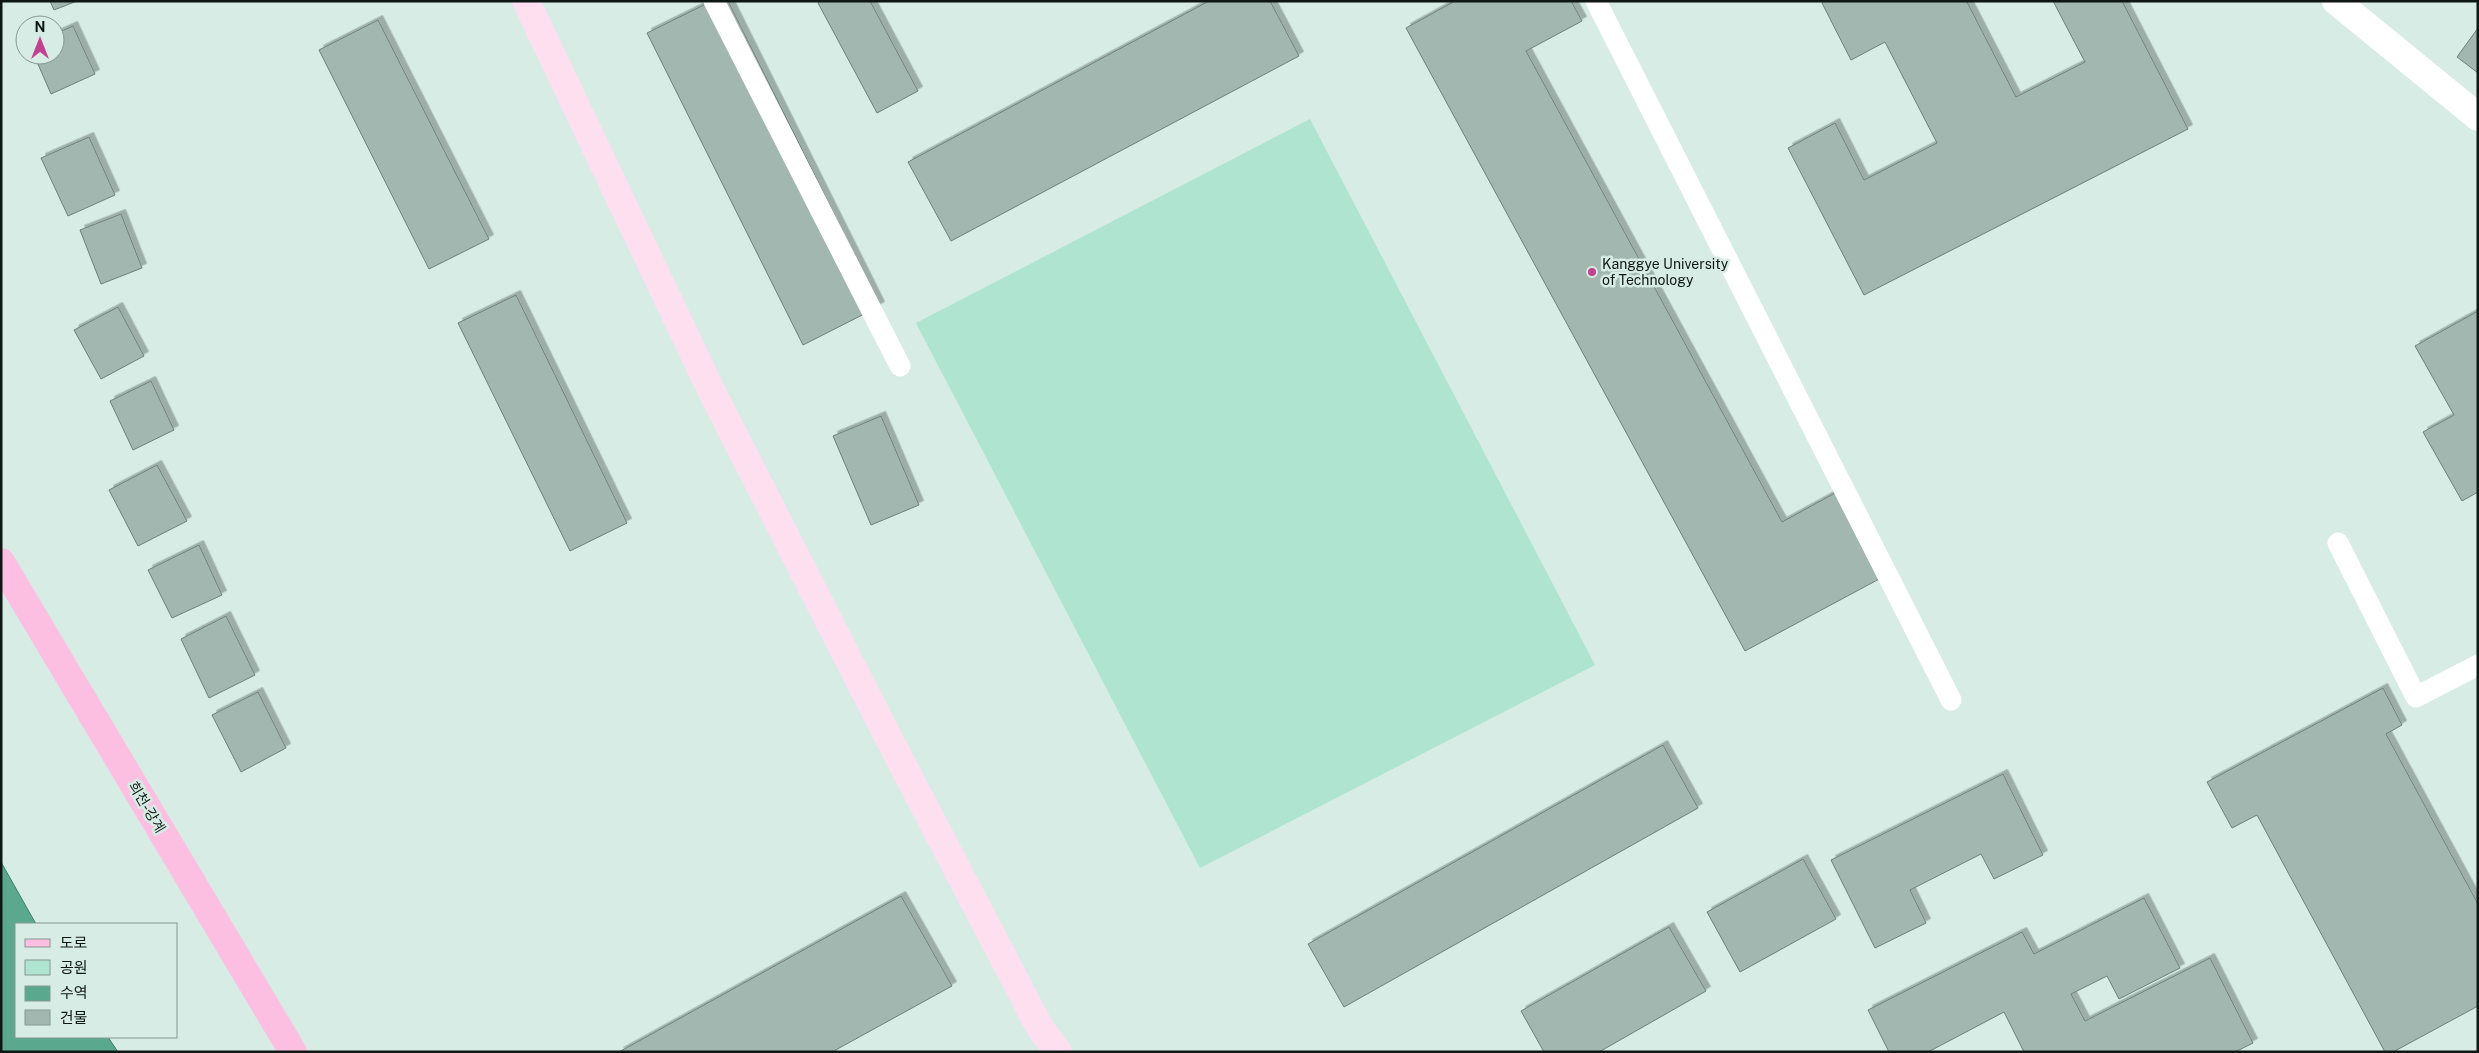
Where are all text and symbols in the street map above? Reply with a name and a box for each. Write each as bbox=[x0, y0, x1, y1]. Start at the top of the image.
north arrow bbox=[15, 15, 65, 65]
text: N bbox=[35, 19, 45, 35]
place label: Kanggye University of Technology bbox=[1602, 256, 1729, 288]
marker: Kanggye University of Technology bbox=[1586, 266, 1598, 278]
street label: 희천-강계 bbox=[126, 779, 168, 835]
legend bbox=[15, 923, 178, 1038]
text: 도로 bbox=[60, 934, 88, 951]
text: 공원 bbox=[60, 959, 88, 976]
text: 수역 bbox=[60, 984, 88, 1001]
text: 건물 bbox=[60, 1009, 88, 1026]

